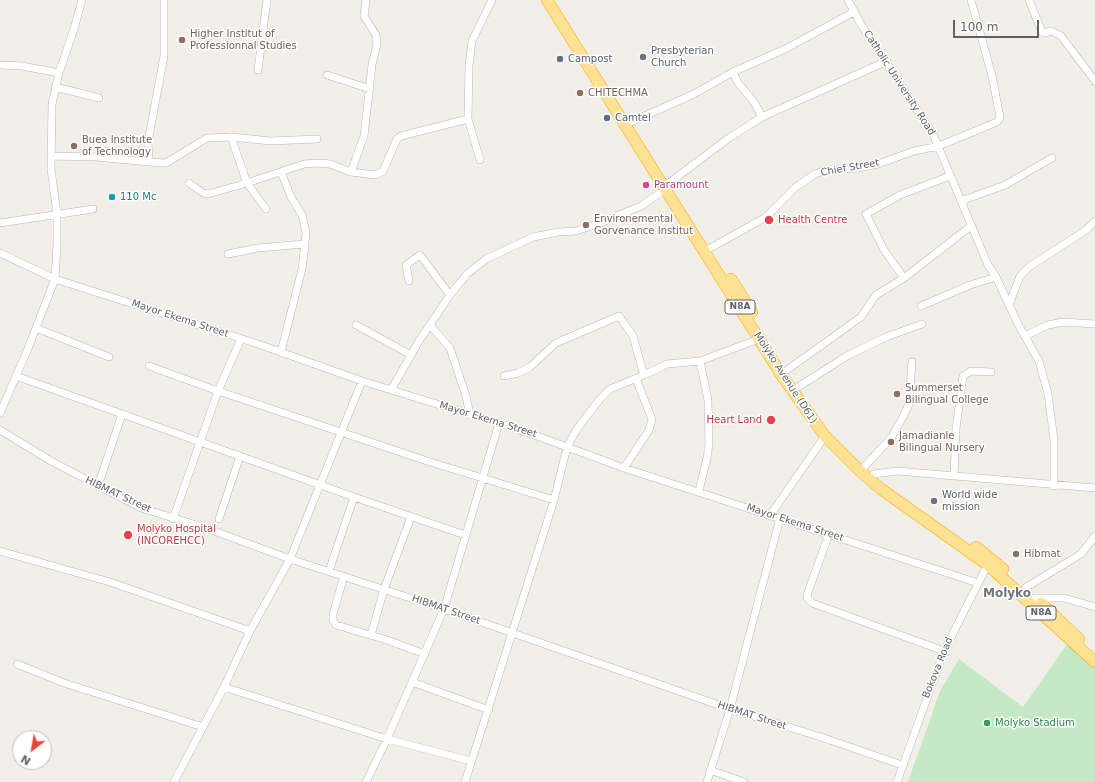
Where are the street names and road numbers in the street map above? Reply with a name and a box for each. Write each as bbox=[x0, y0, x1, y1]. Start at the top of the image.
street label: Catholic University Road bbox=[861, 28, 937, 138]
street label: Chief Street bbox=[820, 157, 880, 179]
street label: Mayor Ekema Street bbox=[130, 298, 230, 340]
road number: N8A bbox=[725, 300, 755, 314]
street label: Molyko Avenue (D61) bbox=[751, 330, 819, 426]
street label: Mayor Ekema Street bbox=[438, 399, 538, 441]
street label: HIBMAT Street bbox=[83, 474, 153, 516]
street label: Mayor Ekema Street bbox=[745, 502, 845, 544]
street label: HIBMAT Street bbox=[410, 593, 482, 627]
road number: N8A bbox=[1026, 606, 1056, 620]
street label: Bokova Road bbox=[920, 636, 956, 700]
street label: HIBMAT Street bbox=[716, 699, 788, 733]

